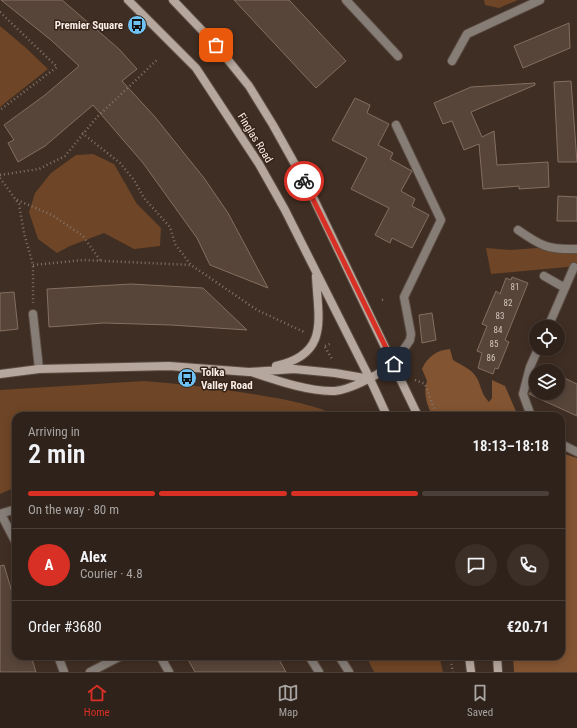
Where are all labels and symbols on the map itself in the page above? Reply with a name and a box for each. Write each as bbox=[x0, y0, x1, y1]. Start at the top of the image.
bus stop icon: Premier Square bbox=[126, 14, 148, 36]
place label: Premier Square bbox=[55, 19, 123, 32]
pin bbox=[199, 28, 233, 62]
street label: Finglas Road bbox=[235, 111, 275, 165]
courier bbox=[284, 161, 324, 201]
house number: 81 bbox=[511, 282, 519, 292]
house number: 82 bbox=[504, 298, 513, 308]
house number: 83 bbox=[496, 311, 504, 321]
house number: 84 bbox=[494, 325, 503, 335]
house number: 85 bbox=[490, 339, 499, 349]
pin bbox=[377, 347, 411, 381]
house number: 86 bbox=[487, 353, 495, 363]
place label: Tolka Valley Road bbox=[201, 366, 253, 392]
bus stop icon: Tolka Valley Road bbox=[176, 367, 198, 389]

